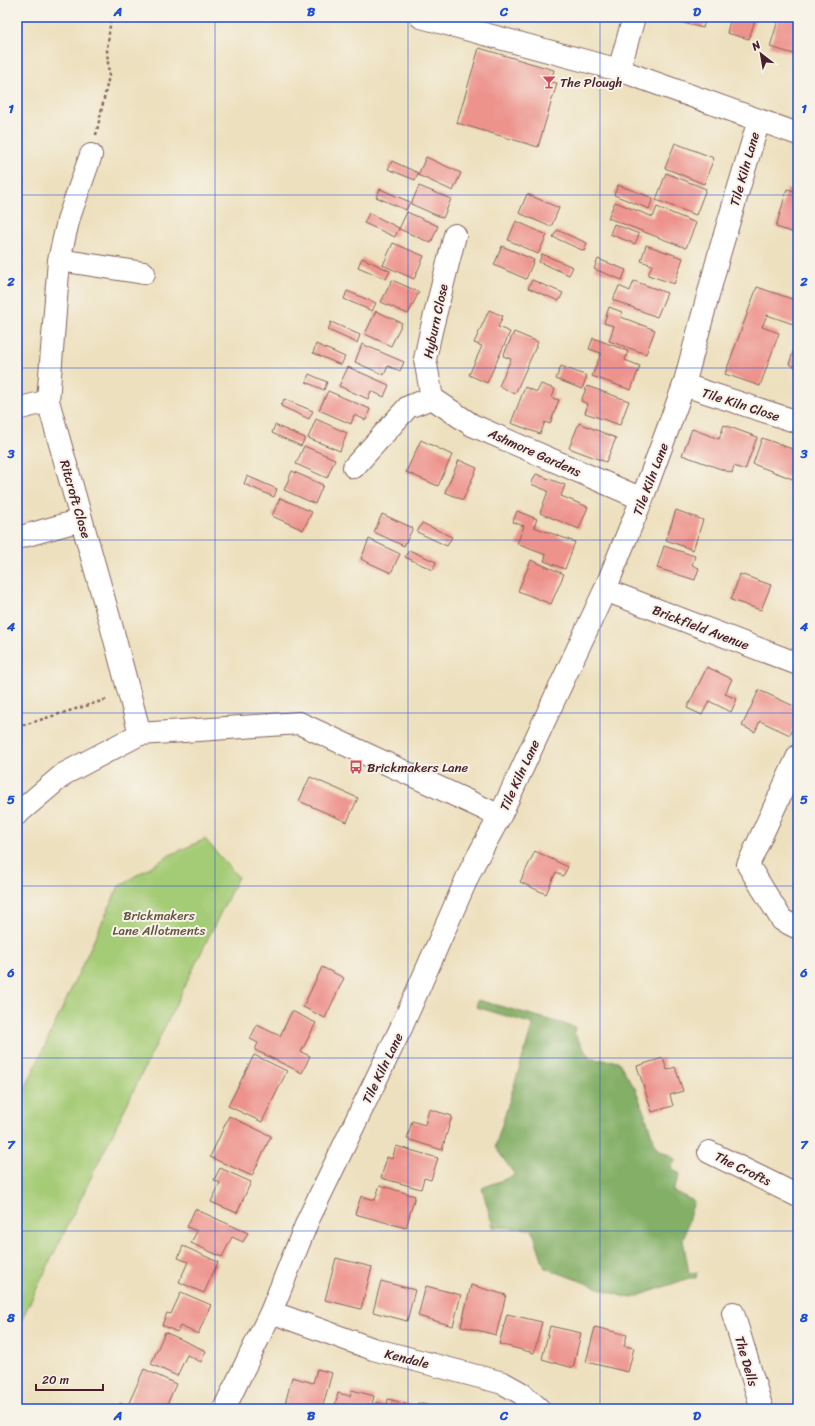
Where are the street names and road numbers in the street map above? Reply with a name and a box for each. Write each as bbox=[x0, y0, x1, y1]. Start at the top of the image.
street label: Tile Kiln Lane bbox=[723, 129, 766, 209]
street label: Hyburn Close bbox=[416, 282, 455, 360]
street label: Tile Kiln Close bbox=[699, 381, 783, 428]
street label: Ashmore Gardens bbox=[484, 421, 585, 483]
street label: Tile Kiln Lane bbox=[626, 439, 675, 519]
street label: Ritcroft Close bbox=[53, 457, 98, 541]
street label: Brickfield Avenue bbox=[649, 598, 753, 657]
street label: Tile Kiln Lane bbox=[493, 735, 546, 815]
street label: Tile Kiln Lane bbox=[355, 1029, 410, 1108]
street label: The Crofts bbox=[711, 1145, 776, 1192]
street label: The Dells bbox=[728, 1333, 765, 1390]
street label: Kendale bbox=[382, 1342, 431, 1375]

